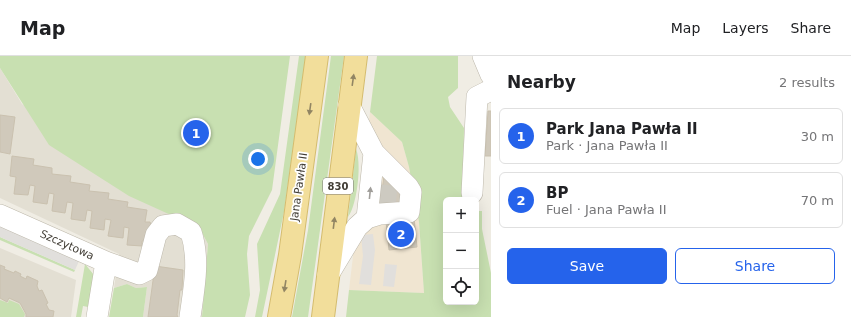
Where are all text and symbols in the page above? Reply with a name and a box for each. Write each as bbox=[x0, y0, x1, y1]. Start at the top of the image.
text: Map bbox=[20, 17, 65, 39]
text: Map bbox=[671, 20, 700, 36]
text: Layers bbox=[722, 20, 769, 36]
text: Share bbox=[791, 20, 831, 36]
text: Nearby bbox=[507, 72, 576, 92]
one-way arrow bbox=[350, 74, 356, 86]
text: 2 results bbox=[779, 75, 835, 90]
one-way arrow bbox=[307, 102, 313, 115]
pin: 1 bbox=[183, 118, 209, 148]
text: Park Jana Pawła II bbox=[546, 120, 698, 138]
text: 1 bbox=[516, 129, 526, 144]
text: 30 m bbox=[801, 129, 834, 144]
text: Park · Jana Pawła II bbox=[546, 138, 668, 153]
your location bbox=[248, 149, 268, 169]
street label: Jana Pawła II bbox=[288, 152, 310, 223]
road number: 830 bbox=[323, 178, 353, 194]
text: BP bbox=[546, 184, 568, 202]
one-way arrow bbox=[366, 187, 373, 199]
text: 2 bbox=[516, 193, 526, 208]
text: 70 m bbox=[801, 193, 834, 208]
map controls bbox=[443, 197, 479, 305]
button: + bbox=[443, 197, 479, 233]
text: Fuel · Jana Pawła II bbox=[546, 202, 666, 217]
one-way arrow bbox=[330, 217, 337, 229]
pin: 2 bbox=[388, 219, 414, 249]
street label: Szczytowa bbox=[38, 227, 96, 263]
button: − bbox=[443, 233, 479, 269]
button: Save bbox=[507, 248, 667, 284]
button: Share bbox=[675, 248, 835, 284]
button: locate bbox=[443, 269, 479, 305]
one-way arrow bbox=[282, 280, 288, 292]

